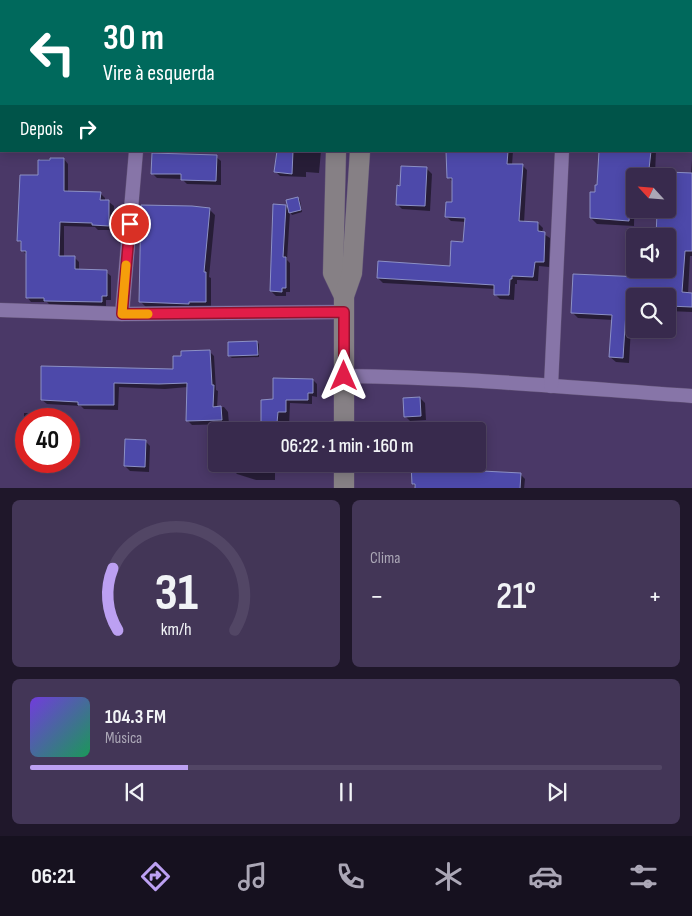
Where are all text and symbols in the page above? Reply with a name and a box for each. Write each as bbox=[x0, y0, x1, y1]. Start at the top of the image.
text: 30 m bbox=[103, 17, 164, 60]
icon: left bbox=[20, 20, 85, 85]
text: Vire à esquerda bbox=[103, 60, 215, 87]
icon: right bbox=[73, 115, 101, 143]
text: Depois bbox=[20, 118, 63, 141]
north arrow bbox=[626, 168, 676, 218]
map controls bbox=[626, 168, 676, 338]
pin bbox=[109, 203, 151, 245]
icon: arrive bbox=[116, 210, 144, 238]
button: sound bbox=[626, 228, 676, 278]
button: search bbox=[626, 288, 676, 338]
position arrow bbox=[317, 349, 369, 401]
speed limit sign: 40 bbox=[15, 408, 80, 473]
text: 06:22 · 1 min · 160 m bbox=[281, 435, 413, 458]
text: Clima bbox=[370, 549, 400, 568]
text: 31 bbox=[154, 562, 198, 625]
text: 21° bbox=[496, 574, 536, 619]
text: − bbox=[370, 580, 384, 613]
text: + bbox=[648, 580, 662, 613]
text: km/h bbox=[161, 619, 191, 640]
text: 104.3 FM bbox=[105, 706, 166, 729]
text: Música bbox=[105, 729, 142, 748]
icon: previous bbox=[121, 778, 149, 806]
icon: pause bbox=[332, 778, 360, 806]
icon: next bbox=[543, 778, 571, 806]
icon: directions bbox=[138, 859, 173, 894]
icon: music bbox=[235, 859, 270, 894]
icon: phone bbox=[333, 859, 368, 894]
icon: climate bbox=[431, 859, 466, 894]
icon: car bbox=[528, 859, 563, 894]
icon: filters bbox=[626, 859, 661, 894]
text: 06:21 bbox=[31, 863, 75, 890]

